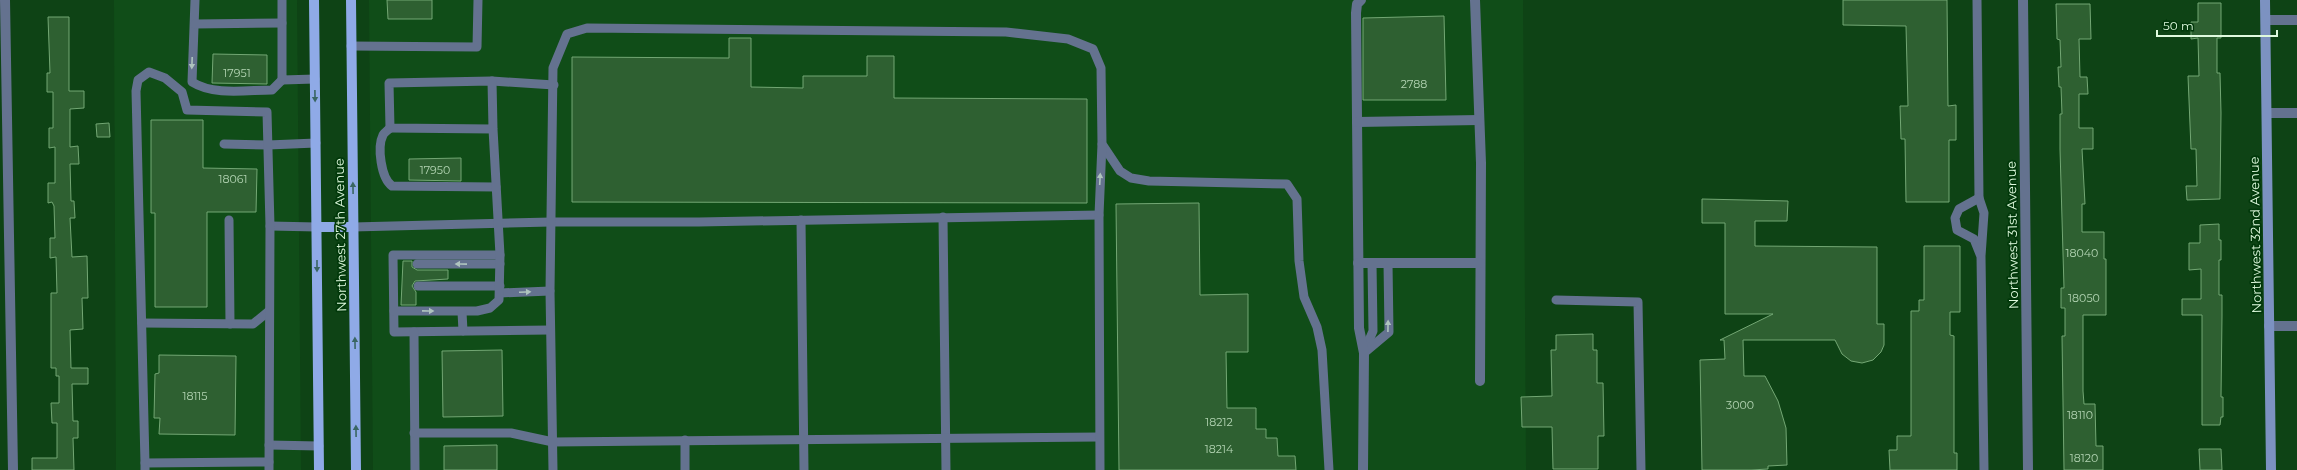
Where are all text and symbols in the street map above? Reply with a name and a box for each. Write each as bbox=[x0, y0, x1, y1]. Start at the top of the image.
scale bar bbox=[2157, 12, 2277, 38]
text: 50 m bbox=[2163, 18, 2194, 33]
one-way arrow bbox=[189, 57, 196, 69]
house number: 17951 bbox=[223, 66, 251, 80]
house number: 2788 bbox=[1401, 77, 1427, 91]
one-way arrow bbox=[312, 90, 318, 103]
street label: Northwest 32nd Avenue bbox=[2246, 156, 2264, 314]
street label: Northwest 27th Avenue bbox=[331, 158, 349, 312]
street label: Northwest 31st Avenue bbox=[2003, 161, 2021, 309]
house number: 17950 bbox=[420, 163, 450, 177]
house number: 18061 bbox=[219, 172, 247, 186]
one-way arrow bbox=[1097, 172, 1103, 185]
one-way arrow bbox=[350, 181, 356, 194]
house number: 18040 bbox=[2066, 246, 2098, 260]
one-way arrow bbox=[314, 260, 320, 273]
one-way arrow bbox=[454, 261, 467, 267]
one-way arrow bbox=[519, 289, 532, 295]
house number: 18050 bbox=[2068, 291, 2100, 305]
one-way arrow bbox=[422, 308, 435, 314]
one-way arrow bbox=[1385, 319, 1391, 332]
one-way arrow bbox=[352, 336, 358, 349]
house number: 18115 bbox=[182, 389, 208, 403]
house number: 3000 bbox=[1726, 398, 1754, 412]
house number: 18110 bbox=[2067, 408, 2093, 422]
house number: 18212 bbox=[1205, 415, 1233, 429]
one-way arrow bbox=[353, 424, 359, 437]
house number: 18214 bbox=[1205, 442, 1234, 456]
house number: 18120 bbox=[2070, 451, 2098, 465]

